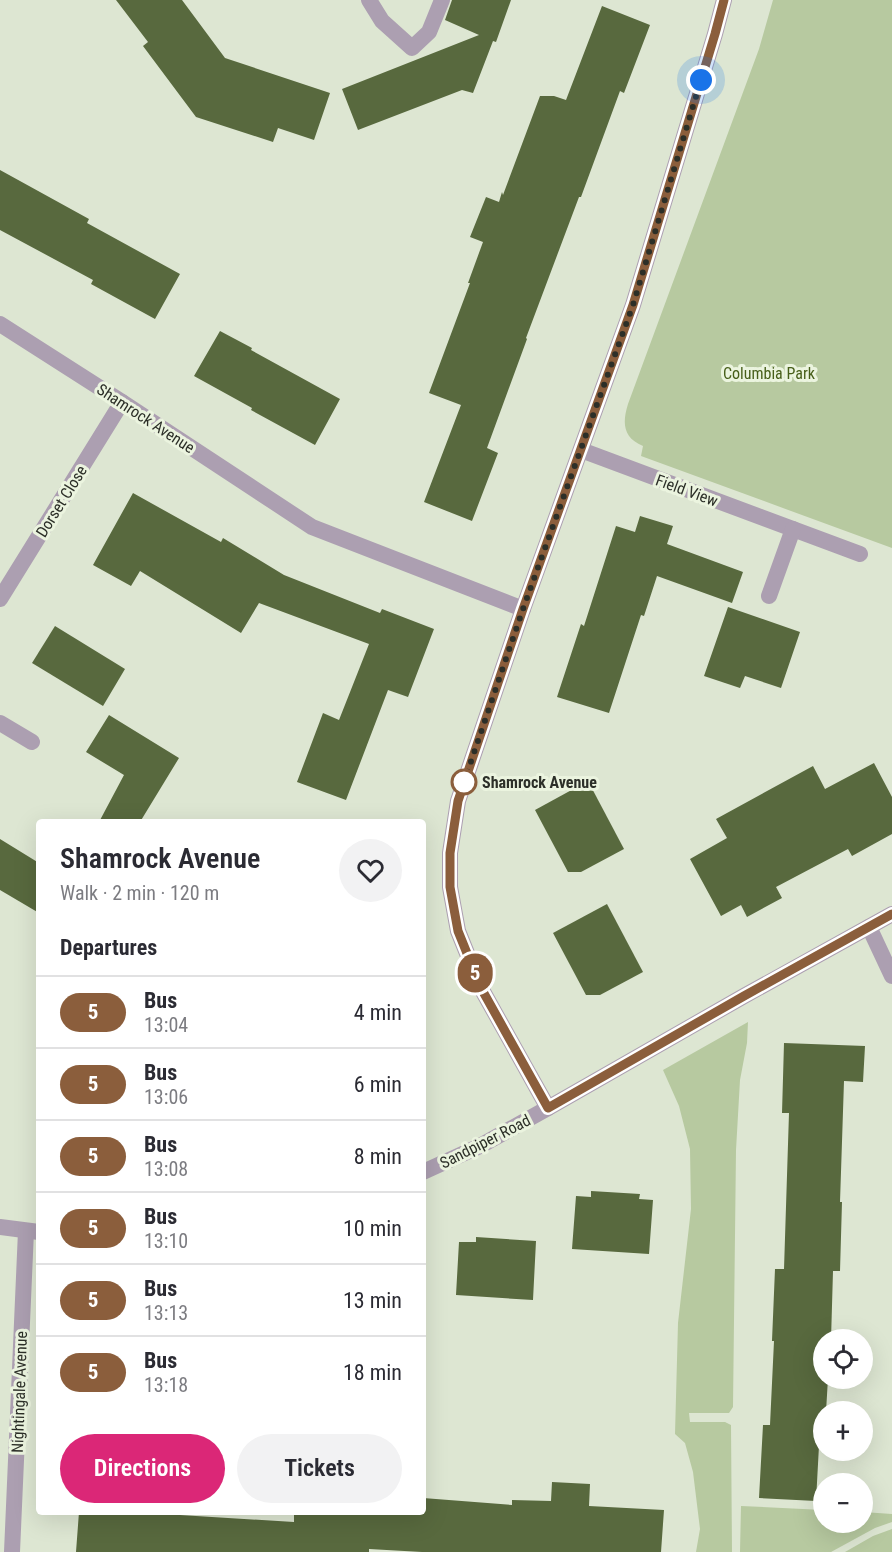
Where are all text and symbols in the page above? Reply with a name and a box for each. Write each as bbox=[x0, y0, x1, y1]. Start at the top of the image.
your location bbox=[686, 65, 716, 95]
park label: Columbia Park bbox=[723, 364, 816, 383]
street label: Shamrock Avenue bbox=[93, 380, 198, 457]
street label: Dorset Close bbox=[32, 462, 91, 541]
street label: Field View bbox=[653, 470, 720, 510]
marker: Shamrock Avenue bbox=[451, 769, 477, 795]
place label: Shamrock Avenue bbox=[482, 773, 597, 792]
button: heart bbox=[339, 839, 402, 902]
text: Shamrock Avenue bbox=[60, 842, 260, 875]
text: Walk · 2 min · 120 m bbox=[60, 881, 219, 905]
text: Departures bbox=[60, 935, 157, 960]
line badge: 5 bbox=[456, 954, 494, 992]
text: 5 bbox=[470, 961, 480, 985]
text: Bus bbox=[144, 988, 177, 1013]
text: 5 bbox=[88, 1000, 98, 1024]
text: 4 min bbox=[354, 1000, 402, 1025]
text: 13:04 bbox=[144, 1013, 188, 1037]
text: Bus bbox=[144, 1060, 177, 1085]
text: 5 bbox=[88, 1072, 98, 1096]
text: 6 min bbox=[354, 1072, 402, 1097]
text: 13:06 bbox=[144, 1085, 188, 1109]
street label: Sandpiper Road bbox=[437, 1110, 534, 1172]
text: Bus bbox=[144, 1132, 177, 1157]
text: 5 bbox=[88, 1144, 98, 1168]
text: 8 min bbox=[354, 1144, 402, 1169]
text: 13:08 bbox=[144, 1157, 188, 1181]
text: Bus bbox=[144, 1204, 177, 1229]
text: 5 bbox=[88, 1216, 98, 1240]
text: 10 min bbox=[343, 1216, 402, 1241]
text: 13:10 bbox=[144, 1229, 188, 1253]
text: Bus bbox=[144, 1276, 177, 1301]
text: 5 bbox=[88, 1288, 98, 1312]
text: 13 min bbox=[343, 1288, 402, 1313]
text: 13:13 bbox=[144, 1301, 188, 1325]
map controls bbox=[813, 1329, 873, 1533]
button: locate bbox=[813, 1329, 873, 1389]
street label: Nightingale Avenue bbox=[8, 1331, 31, 1453]
text: Bus bbox=[144, 1348, 177, 1373]
text: 5 bbox=[88, 1360, 98, 1384]
text: 18 min bbox=[343, 1360, 402, 1385]
text: 13:18 bbox=[144, 1373, 188, 1397]
button: + bbox=[813, 1401, 873, 1461]
button: Directions bbox=[60, 1434, 225, 1503]
button: Tickets bbox=[237, 1434, 402, 1503]
button: − bbox=[813, 1473, 873, 1533]

